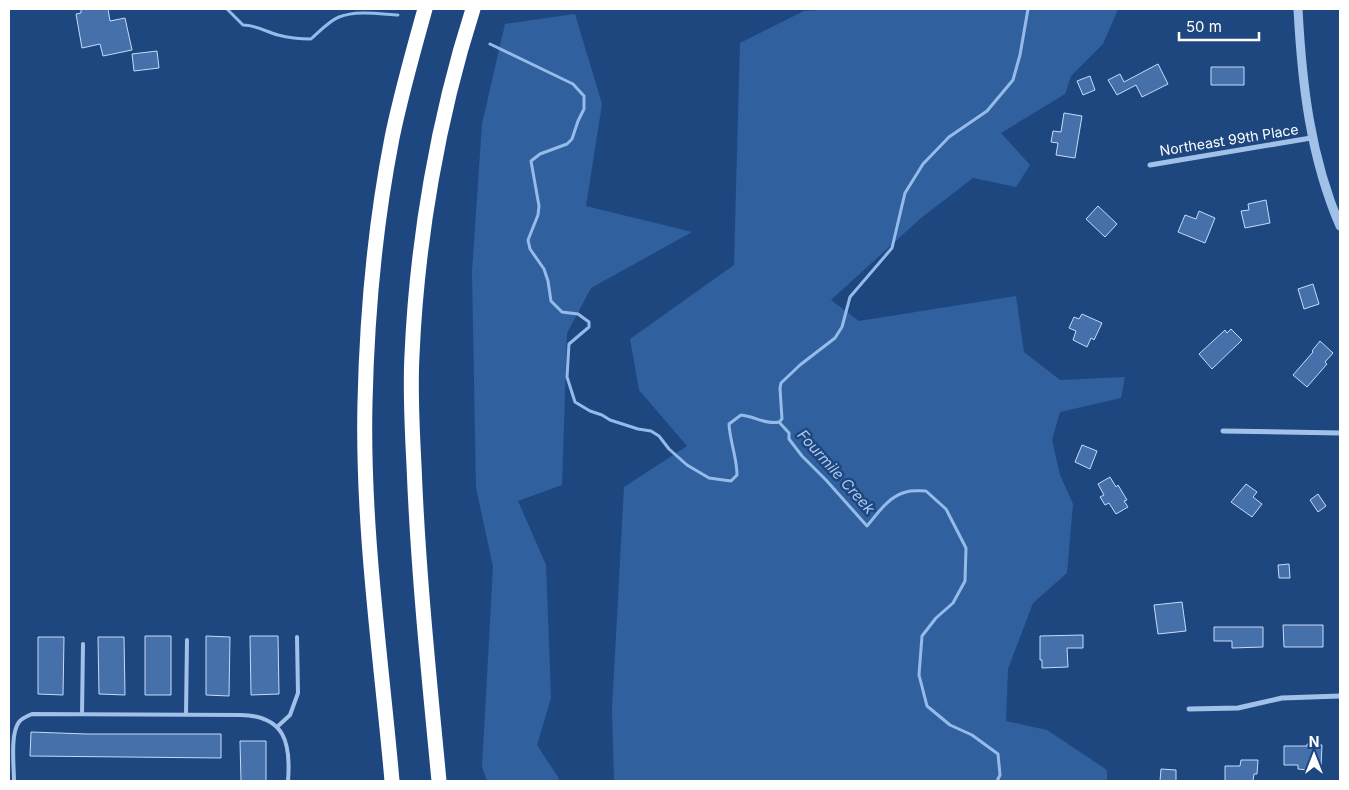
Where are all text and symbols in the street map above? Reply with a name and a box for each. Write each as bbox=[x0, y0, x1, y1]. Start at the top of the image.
scale bar bbox=[1179, 10, 1259, 42]
text: 50 m bbox=[1186, 17, 1222, 36]
street label: Northeast 99th Place bbox=[1158, 120, 1299, 159]
water label: Fourmile Creek bbox=[793, 425, 880, 518]
north arrow bbox=[1289, 730, 1339, 780]
text: N bbox=[1309, 733, 1319, 750]

